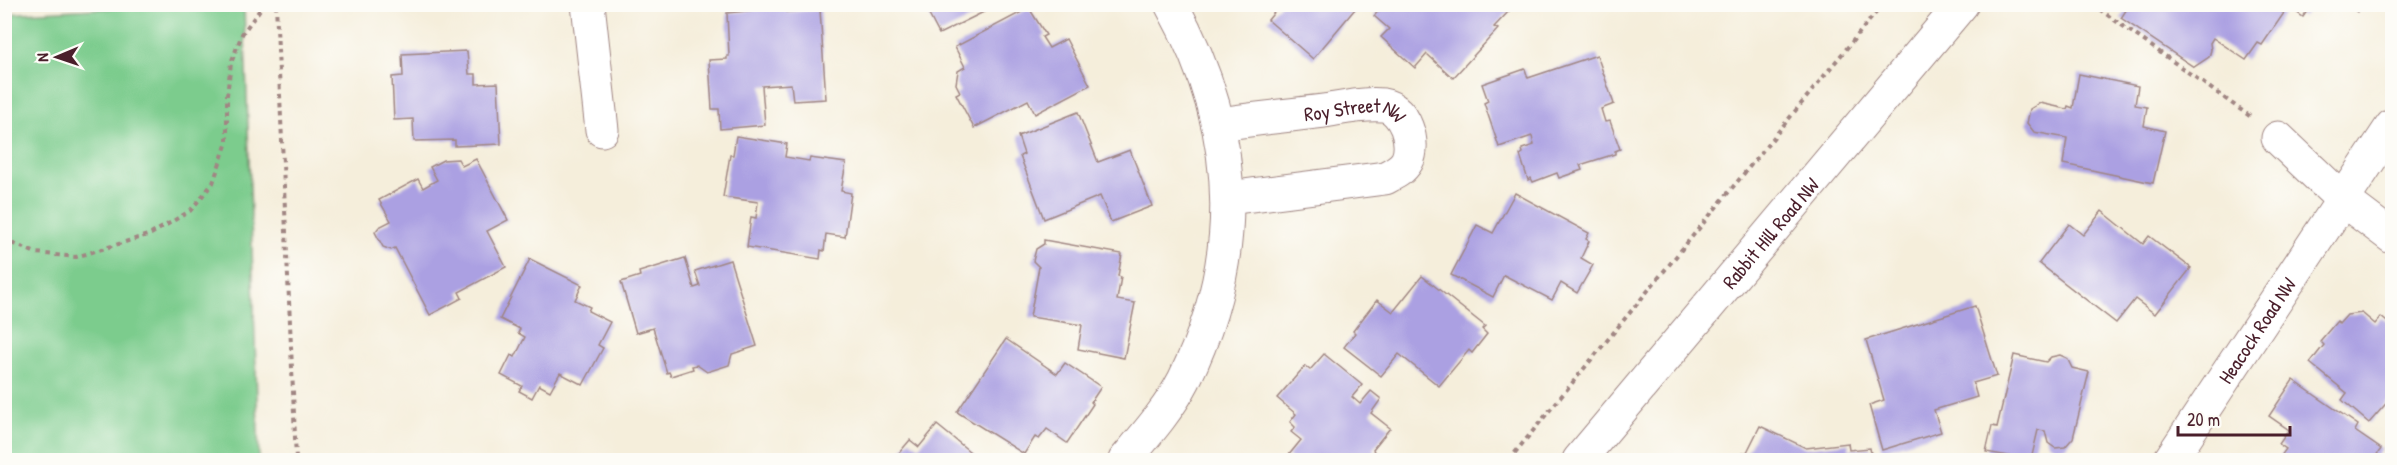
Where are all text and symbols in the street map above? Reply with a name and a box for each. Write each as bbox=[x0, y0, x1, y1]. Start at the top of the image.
north arrow bbox=[27, 27, 87, 87]
text: N bbox=[31, 52, 53, 62]
street label: Roy Street NW bbox=[1303, 91, 1414, 128]
street label: Rabbit Hill Road NW bbox=[1716, 171, 1825, 294]
street label: Heacock Road NW bbox=[2211, 271, 2302, 388]
scale bar bbox=[2178, 399, 2290, 437]
text: 20 m bbox=[2187, 407, 2220, 432]

